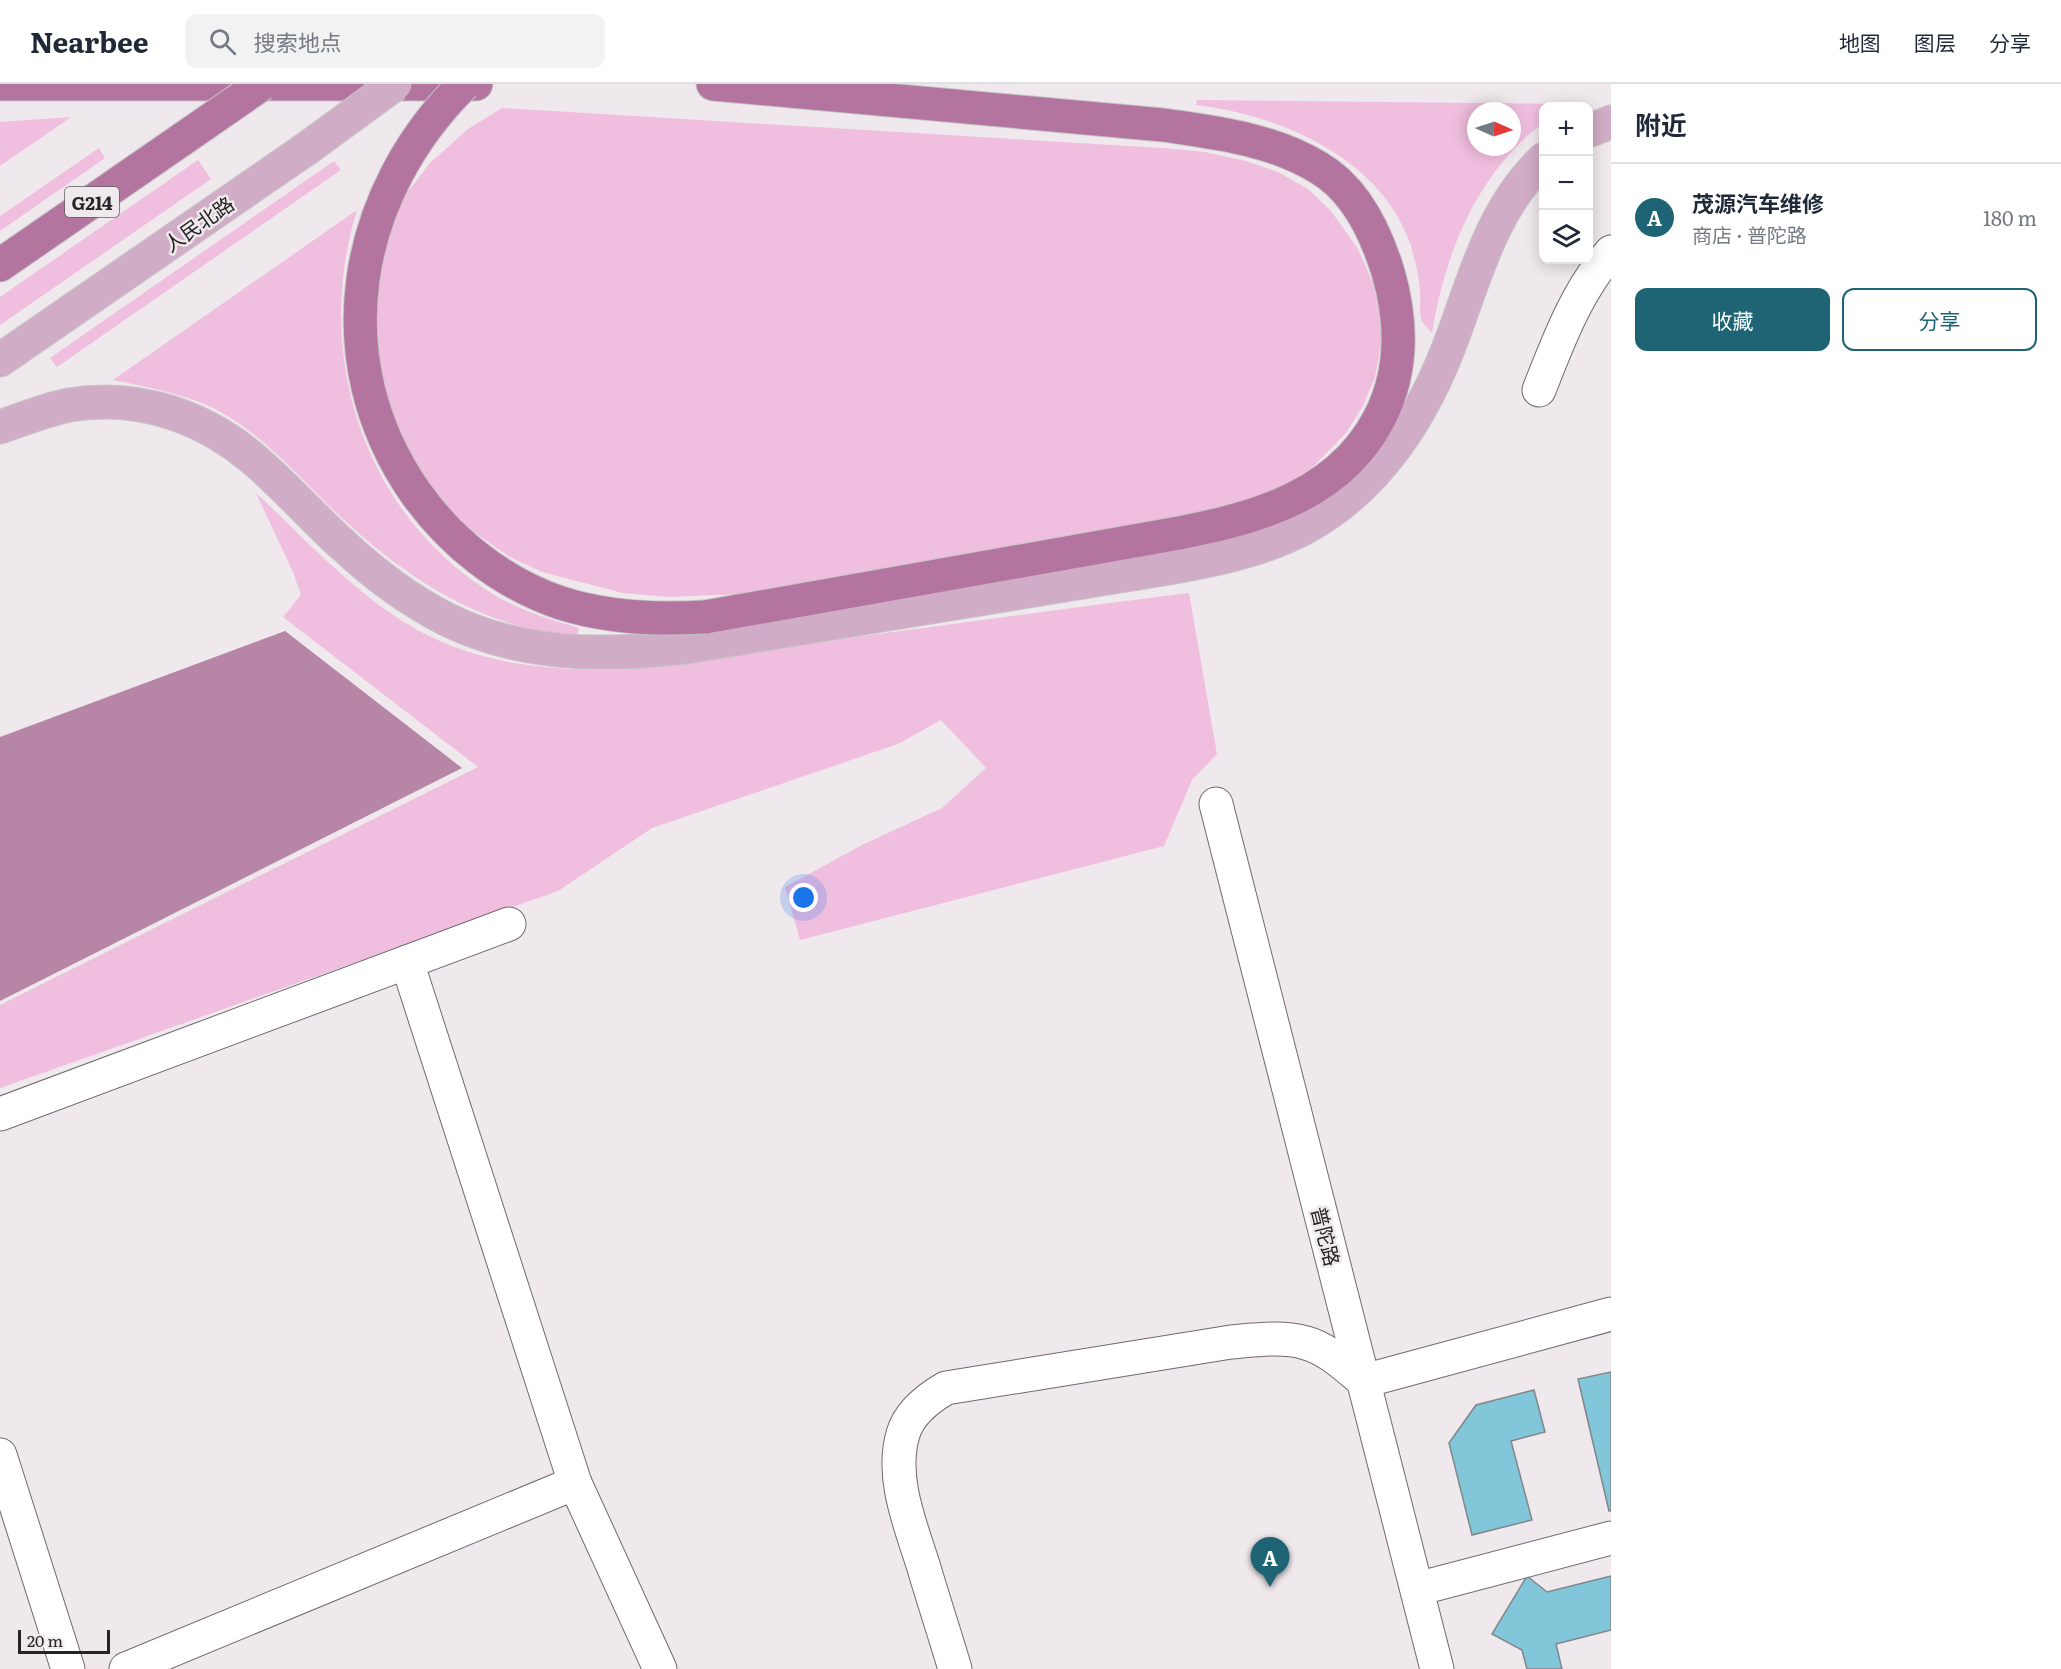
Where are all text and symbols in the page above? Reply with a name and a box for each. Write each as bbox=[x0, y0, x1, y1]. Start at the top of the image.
search box bbox=[185, 14, 605, 68]
text: Nearbee bbox=[30, 20, 149, 62]
icon: search bbox=[206, 25, 239, 58]
text: 搜索地点 bbox=[254, 25, 342, 58]
text: 地图 bbox=[1839, 26, 1881, 57]
text: 图层 bbox=[1914, 26, 1956, 57]
text: 分享 bbox=[1989, 26, 2031, 57]
north arrow bbox=[1467, 102, 1521, 156]
map controls bbox=[1539, 102, 1593, 264]
button: + bbox=[1539, 102, 1593, 156]
text: 附近 bbox=[1635, 104, 1687, 143]
button: − bbox=[1539, 156, 1593, 210]
text: 茂源汽车维修 bbox=[1692, 186, 1824, 219]
road number: G214 bbox=[65, 187, 119, 217]
street label: 人民北路 bbox=[157, 188, 239, 258]
text: A bbox=[1647, 202, 1662, 232]
text: 180 m bbox=[1983, 202, 2037, 232]
button: layers bbox=[1539, 210, 1593, 264]
text: 商店 · 普陀路 bbox=[1692, 219, 1807, 249]
button: 收藏 bbox=[1635, 288, 1830, 351]
button: 分享 bbox=[1842, 288, 2037, 351]
your location bbox=[789, 883, 818, 912]
street label: 普陀路 bbox=[1305, 1203, 1349, 1269]
pin: A bbox=[1250, 1538, 1290, 1587]
scale bar bbox=[18, 1627, 110, 1654]
text: 20 m bbox=[27, 1628, 63, 1652]

